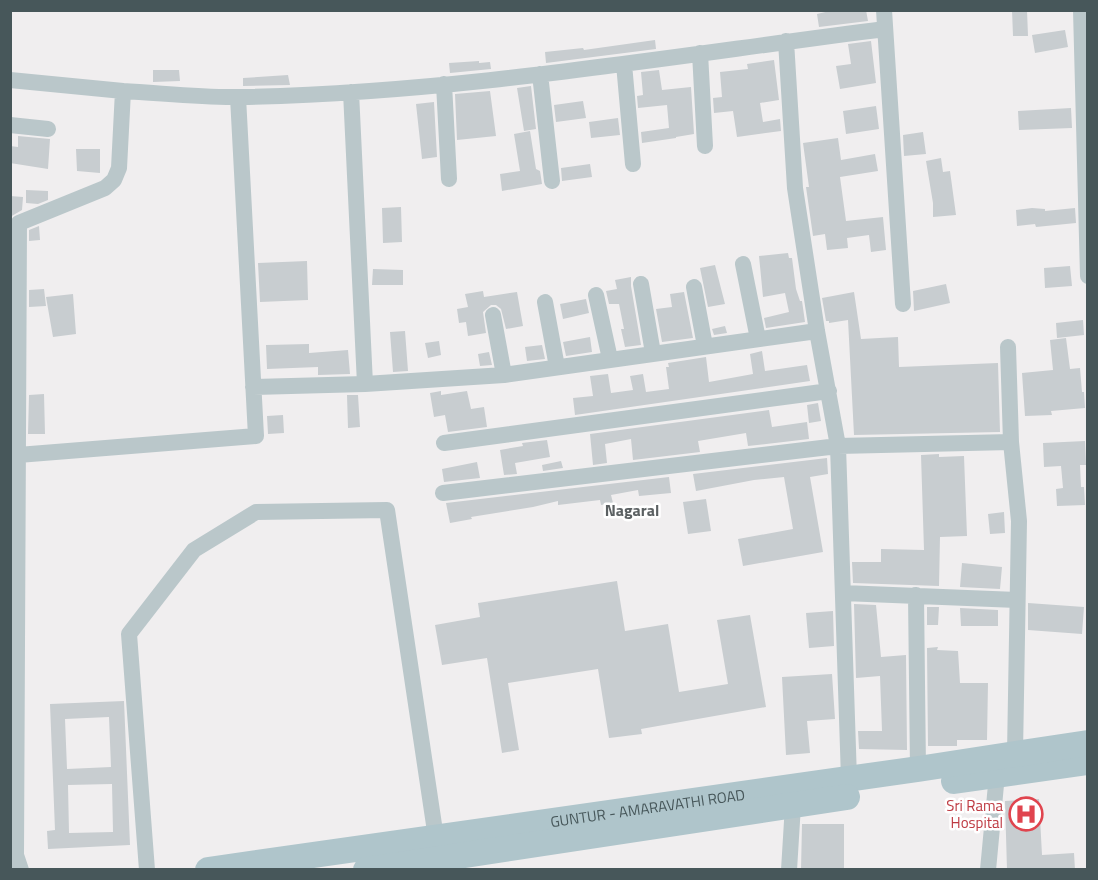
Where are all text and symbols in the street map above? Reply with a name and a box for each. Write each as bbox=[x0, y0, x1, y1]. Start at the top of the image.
district label: Nagaral bbox=[605, 498, 659, 522]
street label: GUNTUR - AMARAVATHI ROAD bbox=[549, 782, 746, 833]
place label: Sri Rama Hospital bbox=[946, 794, 1003, 834]
hospital icon: Sri Rama Hospital bbox=[1008, 796, 1044, 832]

